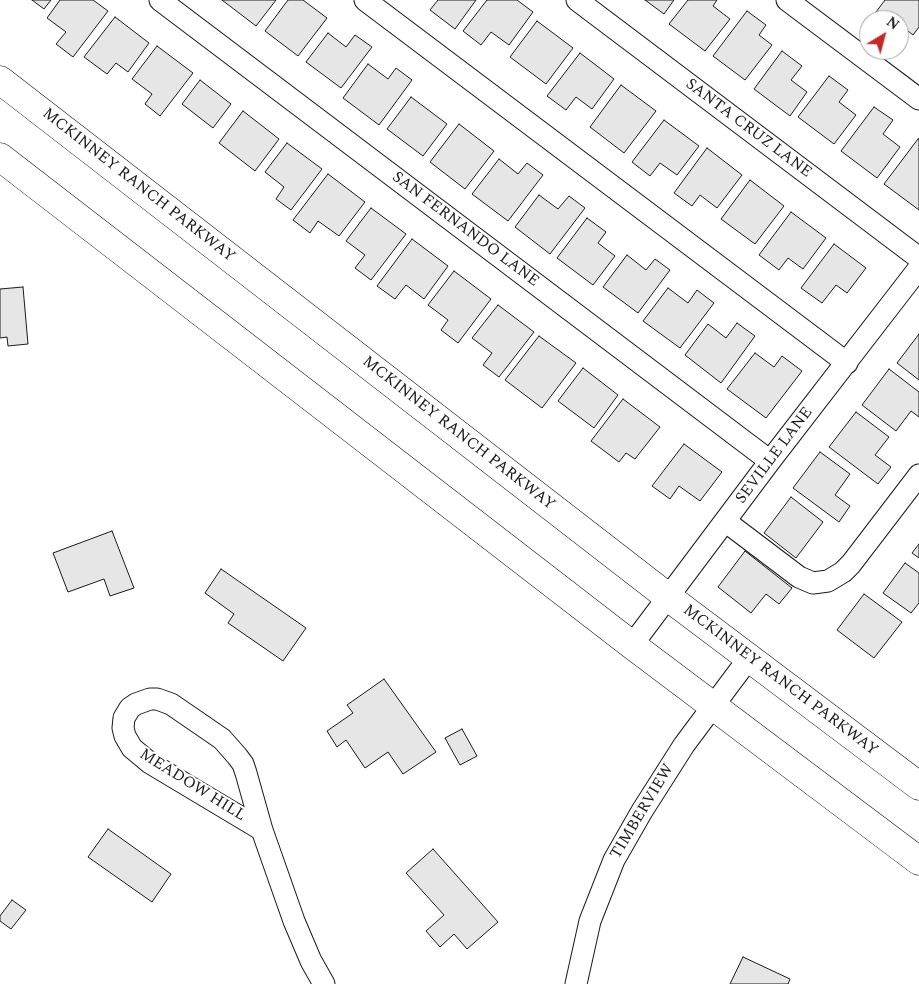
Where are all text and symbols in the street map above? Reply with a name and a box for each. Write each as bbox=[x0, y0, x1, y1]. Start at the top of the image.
north arrow bbox=[859, 10, 909, 60]
text: N bbox=[882, 12, 904, 35]
street label: SANTA CRUZ LANE bbox=[681, 75, 815, 183]
street label: MCKINNEY RANCH PARKWAY bbox=[38, 105, 238, 267]
street label: SAN FERNANDO LANE bbox=[388, 168, 542, 292]
street label: MCKINNEY RANCH PARKWAY bbox=[358, 353, 558, 515]
street label: SEVILLE LANE bbox=[732, 404, 818, 508]
street label: MCKINNEY RANCH PARKWAY bbox=[679, 601, 881, 761]
street label: MEADOW HILL bbox=[135, 746, 249, 826]
street label: TIMBERVIEW bbox=[607, 761, 679, 863]

